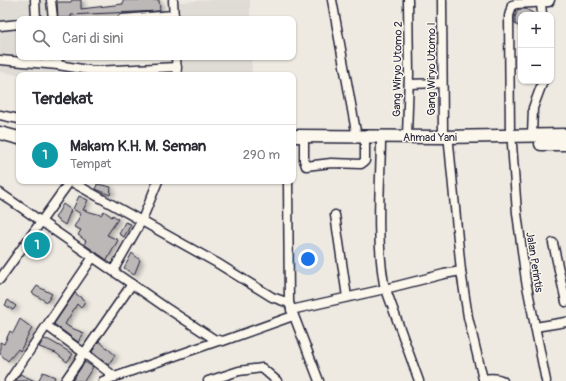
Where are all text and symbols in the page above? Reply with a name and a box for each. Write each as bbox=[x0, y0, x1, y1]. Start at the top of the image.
map controls bbox=[518, 12, 554, 84]
button: + bbox=[518, 12, 554, 48]
search box bbox=[16, 16, 296, 60]
street label: Gang Wiryo Utomo 2 bbox=[390, 21, 405, 117]
street label: Gang Wiryo Utomo I bbox=[425, 23, 438, 115]
icon: search bbox=[30, 27, 52, 49]
text: Cari di sini bbox=[62, 29, 123, 48]
button: − bbox=[518, 48, 554, 84]
text: Terdekat bbox=[32, 88, 93, 109]
street label: Ahmad Yani bbox=[403, 131, 457, 144]
text: Makam K.H. M. Seman bbox=[70, 137, 206, 156]
text: 1 bbox=[42, 147, 48, 163]
text: 290 m bbox=[243, 147, 280, 163]
text: Tempat bbox=[70, 156, 111, 172]
pin: 1 bbox=[24, 230, 50, 260]
street label: Jalan Perintis bbox=[523, 231, 546, 293]
your location bbox=[298, 249, 318, 269]

